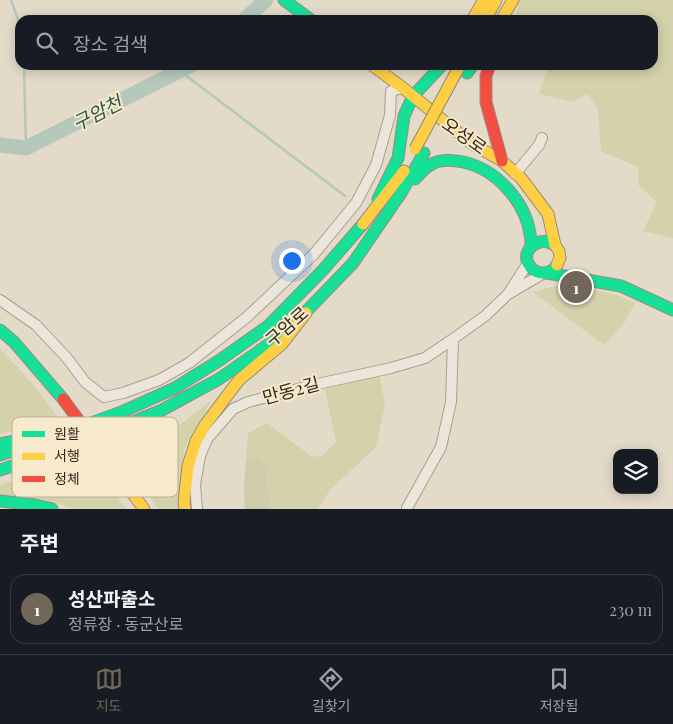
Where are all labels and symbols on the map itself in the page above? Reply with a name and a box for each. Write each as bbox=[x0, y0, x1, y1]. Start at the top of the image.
water label: 구암천 bbox=[67, 88, 127, 136]
street label: 오성로 bbox=[437, 111, 492, 159]
your location bbox=[279, 248, 305, 274]
pin: 1 bbox=[560, 268, 592, 306]
street label: 구암로 bbox=[260, 301, 313, 352]
street label: 만동2길 bbox=[259, 371, 322, 409]
legend bbox=[12, 417, 178, 497]
text: 원활 bbox=[54, 424, 80, 443]
text: 서행 bbox=[54, 446, 80, 465]
text: 정체 bbox=[54, 469, 80, 488]

